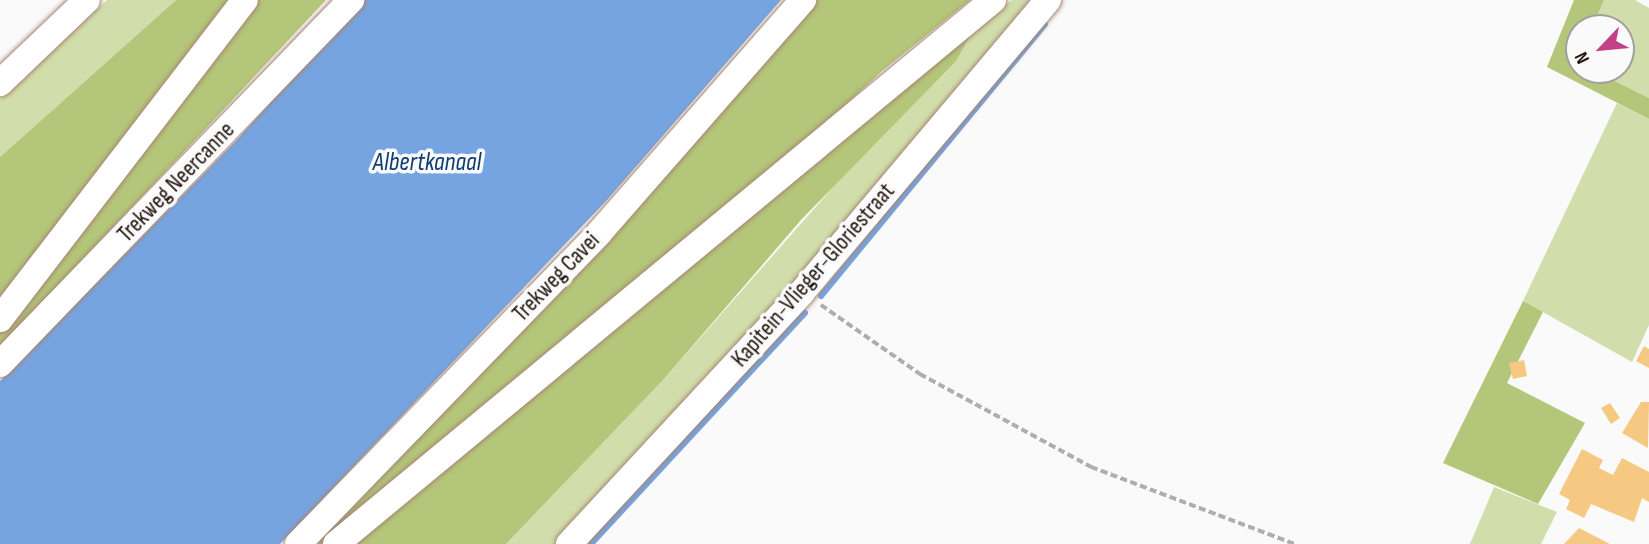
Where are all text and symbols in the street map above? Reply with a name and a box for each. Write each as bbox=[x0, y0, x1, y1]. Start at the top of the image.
north arrow bbox=[1565, 14, 1635, 84]
text: N bbox=[1570, 48, 1595, 67]
street label: Trekweg Neercanne bbox=[111, 116, 241, 248]
water label: Albertkanaal bbox=[373, 147, 481, 179]
street label: Kapitein-Vlieger-Gloriestraat bbox=[725, 177, 901, 373]
street label: Trekweg Cavei bbox=[506, 226, 606, 328]

